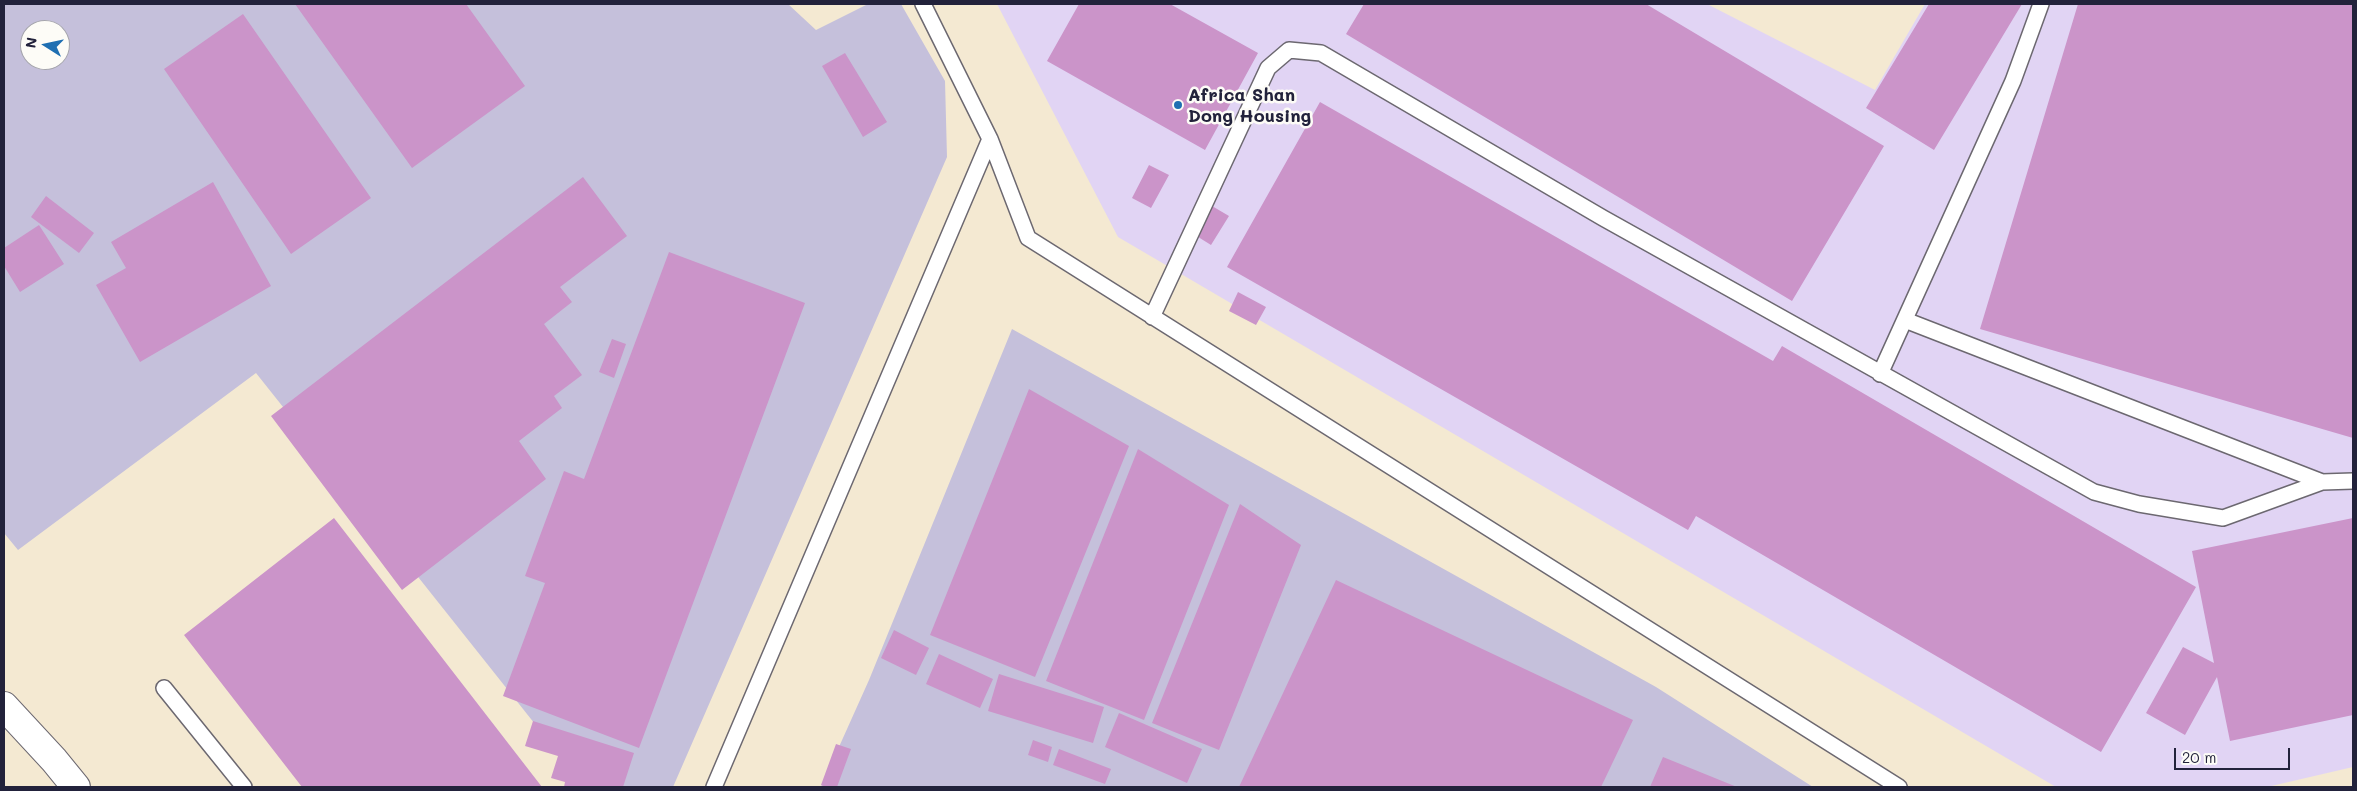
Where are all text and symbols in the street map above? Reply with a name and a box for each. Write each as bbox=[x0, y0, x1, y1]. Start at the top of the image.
north arrow bbox=[20, 20, 70, 70]
text: N bbox=[20, 36, 41, 49]
place label: Africa Shan Dong Housing bbox=[1188, 84, 1311, 126]
marker: Africa Shan Dong Housing bbox=[1172, 99, 1184, 111]
scale bar bbox=[2177, 738, 2293, 770]
text: 20 m bbox=[2182, 747, 2216, 767]

